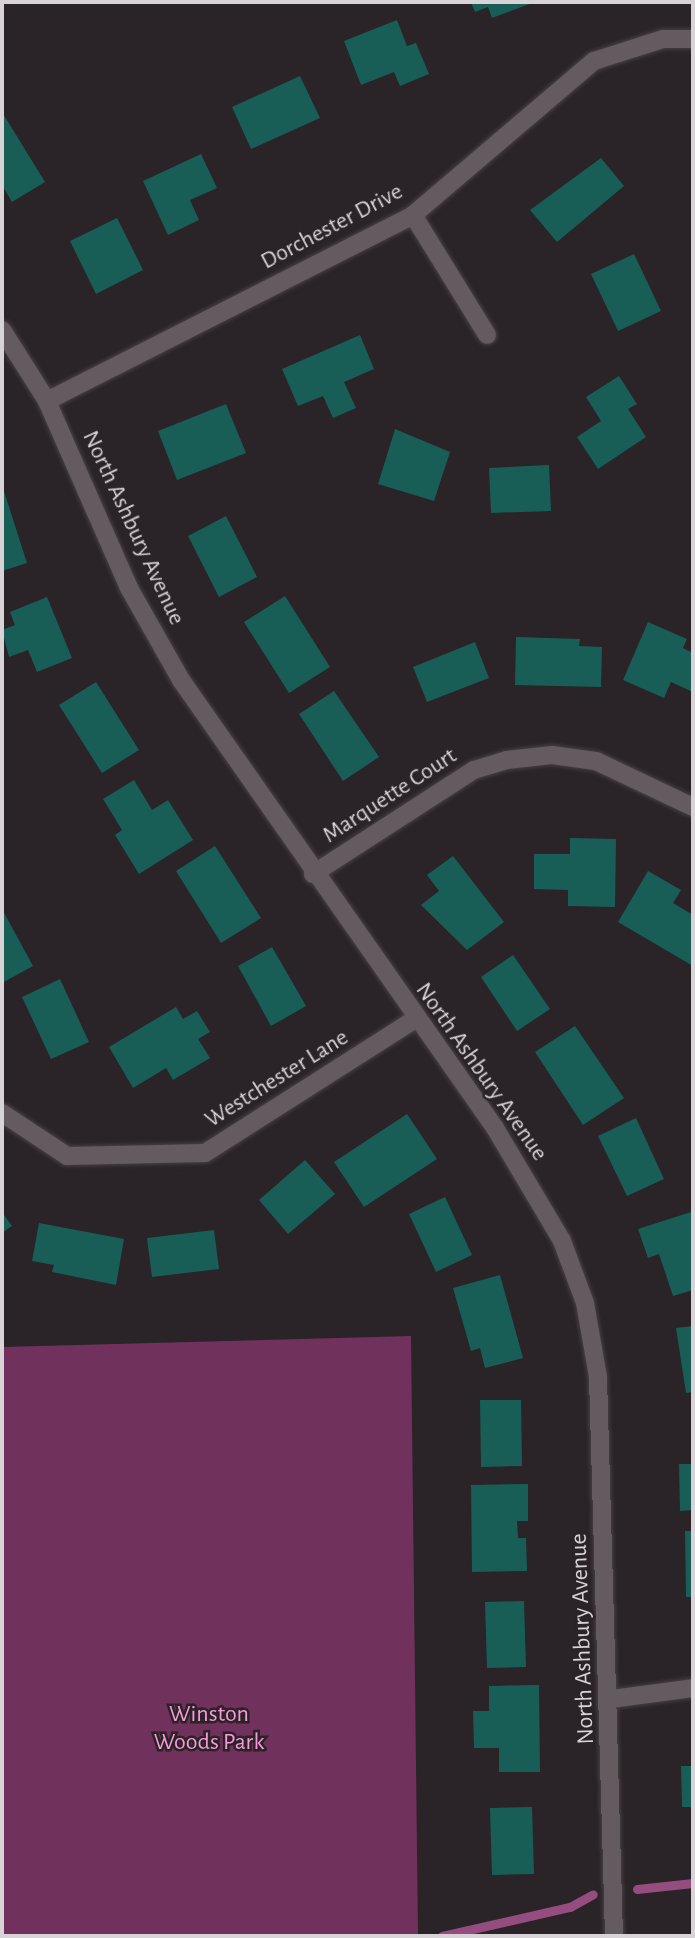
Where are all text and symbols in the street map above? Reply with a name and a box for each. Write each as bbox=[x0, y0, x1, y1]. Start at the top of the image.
street label: Dorchester Drive bbox=[256, 178, 408, 276]
street label: North Ashbury Avenue bbox=[75, 426, 191, 630]
street label: Marquette Court bbox=[318, 742, 462, 850]
street label: North Ashbury Avenue bbox=[409, 977, 553, 1167]
street label: Westchester Lane bbox=[200, 1023, 354, 1135]
street label: North Ashbury Avenue bbox=[565, 1533, 601, 1745]
park label: Winston Woods Park bbox=[154, 1701, 264, 1757]

